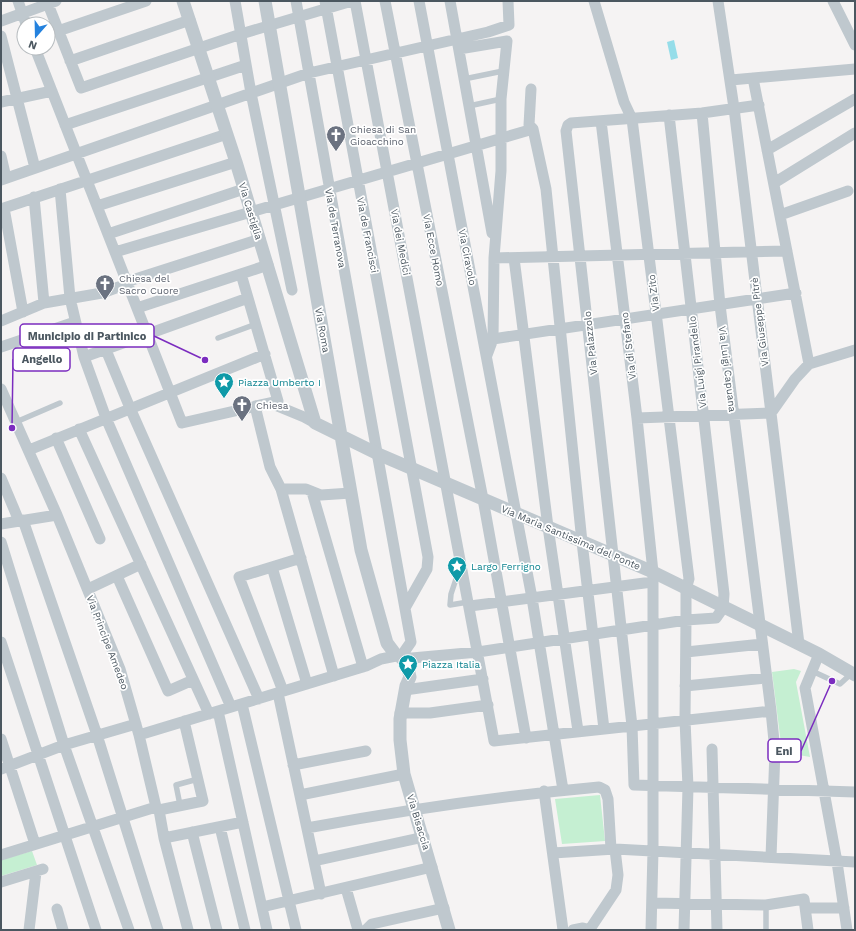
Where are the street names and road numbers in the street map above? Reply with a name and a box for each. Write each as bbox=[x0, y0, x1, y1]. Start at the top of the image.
street label: Via Castiglia bbox=[237, 181, 265, 241]
street label: Via de Terranova bbox=[323, 188, 348, 269]
street label: Via de Francisci bbox=[355, 196, 380, 274]
street label: Via dei Medici bbox=[389, 208, 412, 276]
street label: Via Ecce Homo bbox=[421, 213, 446, 287]
street label: Via Ciravolo bbox=[457, 228, 478, 286]
street label: Via Zito bbox=[646, 274, 661, 312]
street label: Via Giuseppe Pitrè bbox=[749, 277, 770, 367]
street label: Via Roma bbox=[313, 307, 332, 354]
street label: Via Palazzolo bbox=[582, 310, 599, 375]
street label: Via di Stefano bbox=[619, 311, 638, 380]
street label: Via Luigi Pirandello bbox=[686, 315, 709, 409]
street label: Via Luigi Capuana bbox=[717, 325, 738, 413]
street label: Via Maria Santissima del Ponte bbox=[499, 503, 642, 572]
street label: Via Principe Amedeo bbox=[84, 593, 131, 691]
street label: Via Bisaccia bbox=[405, 793, 432, 852]

